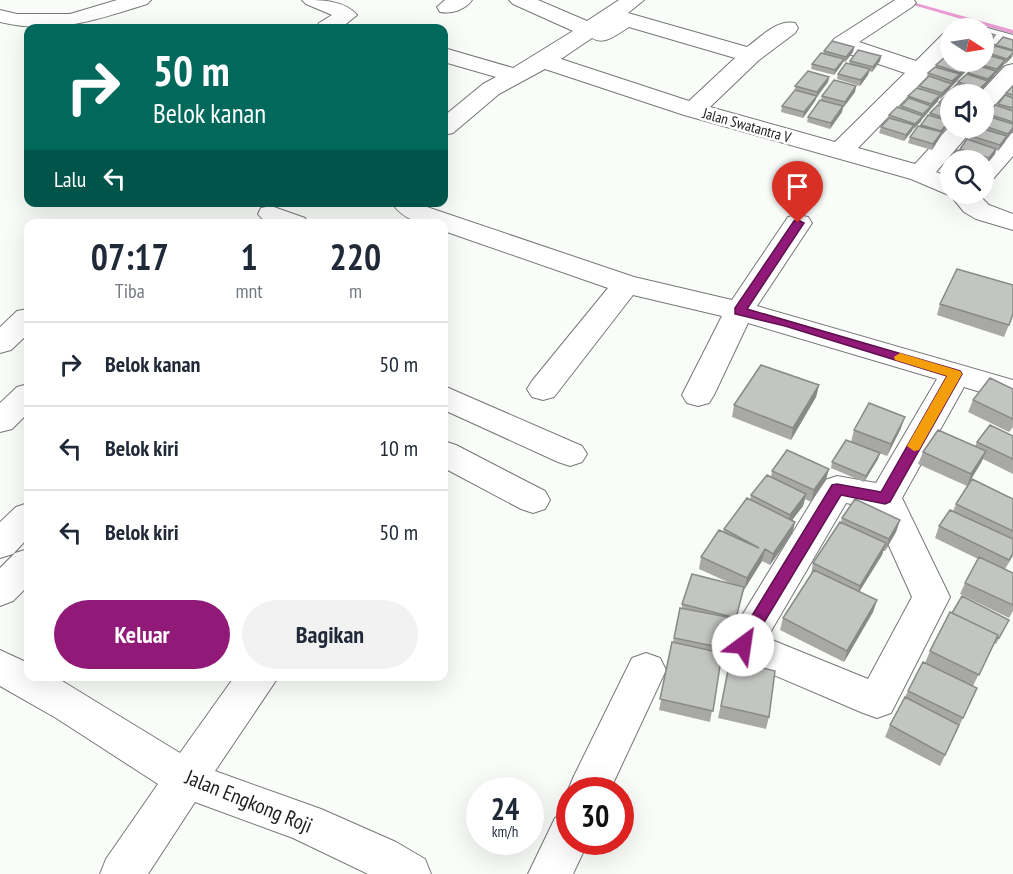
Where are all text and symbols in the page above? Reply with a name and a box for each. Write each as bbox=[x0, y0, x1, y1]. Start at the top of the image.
north arrow bbox=[940, 18, 994, 72]
map controls bbox=[940, 18, 994, 204]
text: 50 m bbox=[153, 43, 230, 98]
icon: right bbox=[54, 48, 132, 126]
button: sound bbox=[940, 84, 994, 138]
text: Belok kanan bbox=[153, 96, 266, 130]
street label: Jalan Swatantra V bbox=[700, 103, 793, 147]
button: search bbox=[940, 150, 994, 204]
pin bbox=[772, 161, 823, 223]
icon: left bbox=[98, 162, 131, 195]
text: Lalu bbox=[54, 165, 86, 193]
icon: arrive bbox=[781, 170, 814, 203]
text: 07:17 bbox=[91, 233, 169, 280]
text: 1 bbox=[241, 233, 258, 280]
text: 220 bbox=[330, 233, 381, 280]
text: Tiba bbox=[115, 278, 145, 304]
text: mnt bbox=[235, 278, 263, 304]
text: m bbox=[349, 278, 362, 304]
icon: right bbox=[54, 348, 87, 381]
text: Belok kanan bbox=[105, 350, 200, 378]
text: 50 m bbox=[379, 350, 418, 378]
icon: left bbox=[54, 432, 87, 465]
text: Belok kiri bbox=[105, 434, 179, 462]
text: 10 m bbox=[379, 434, 418, 462]
icon: left bbox=[54, 516, 87, 549]
text: Belok kiri bbox=[105, 518, 179, 546]
text: 50 m bbox=[379, 518, 418, 546]
button: Keluar bbox=[54, 600, 230, 669]
button: Bagikan bbox=[242, 600, 418, 669]
position arrow bbox=[711, 613, 775, 677]
street label: Jalan Engkong Roji bbox=[180, 763, 317, 839]
speed limit sign: 30 bbox=[556, 777, 634, 855]
text: 24 bbox=[491, 789, 519, 828]
text: km/h bbox=[492, 822, 518, 841]

